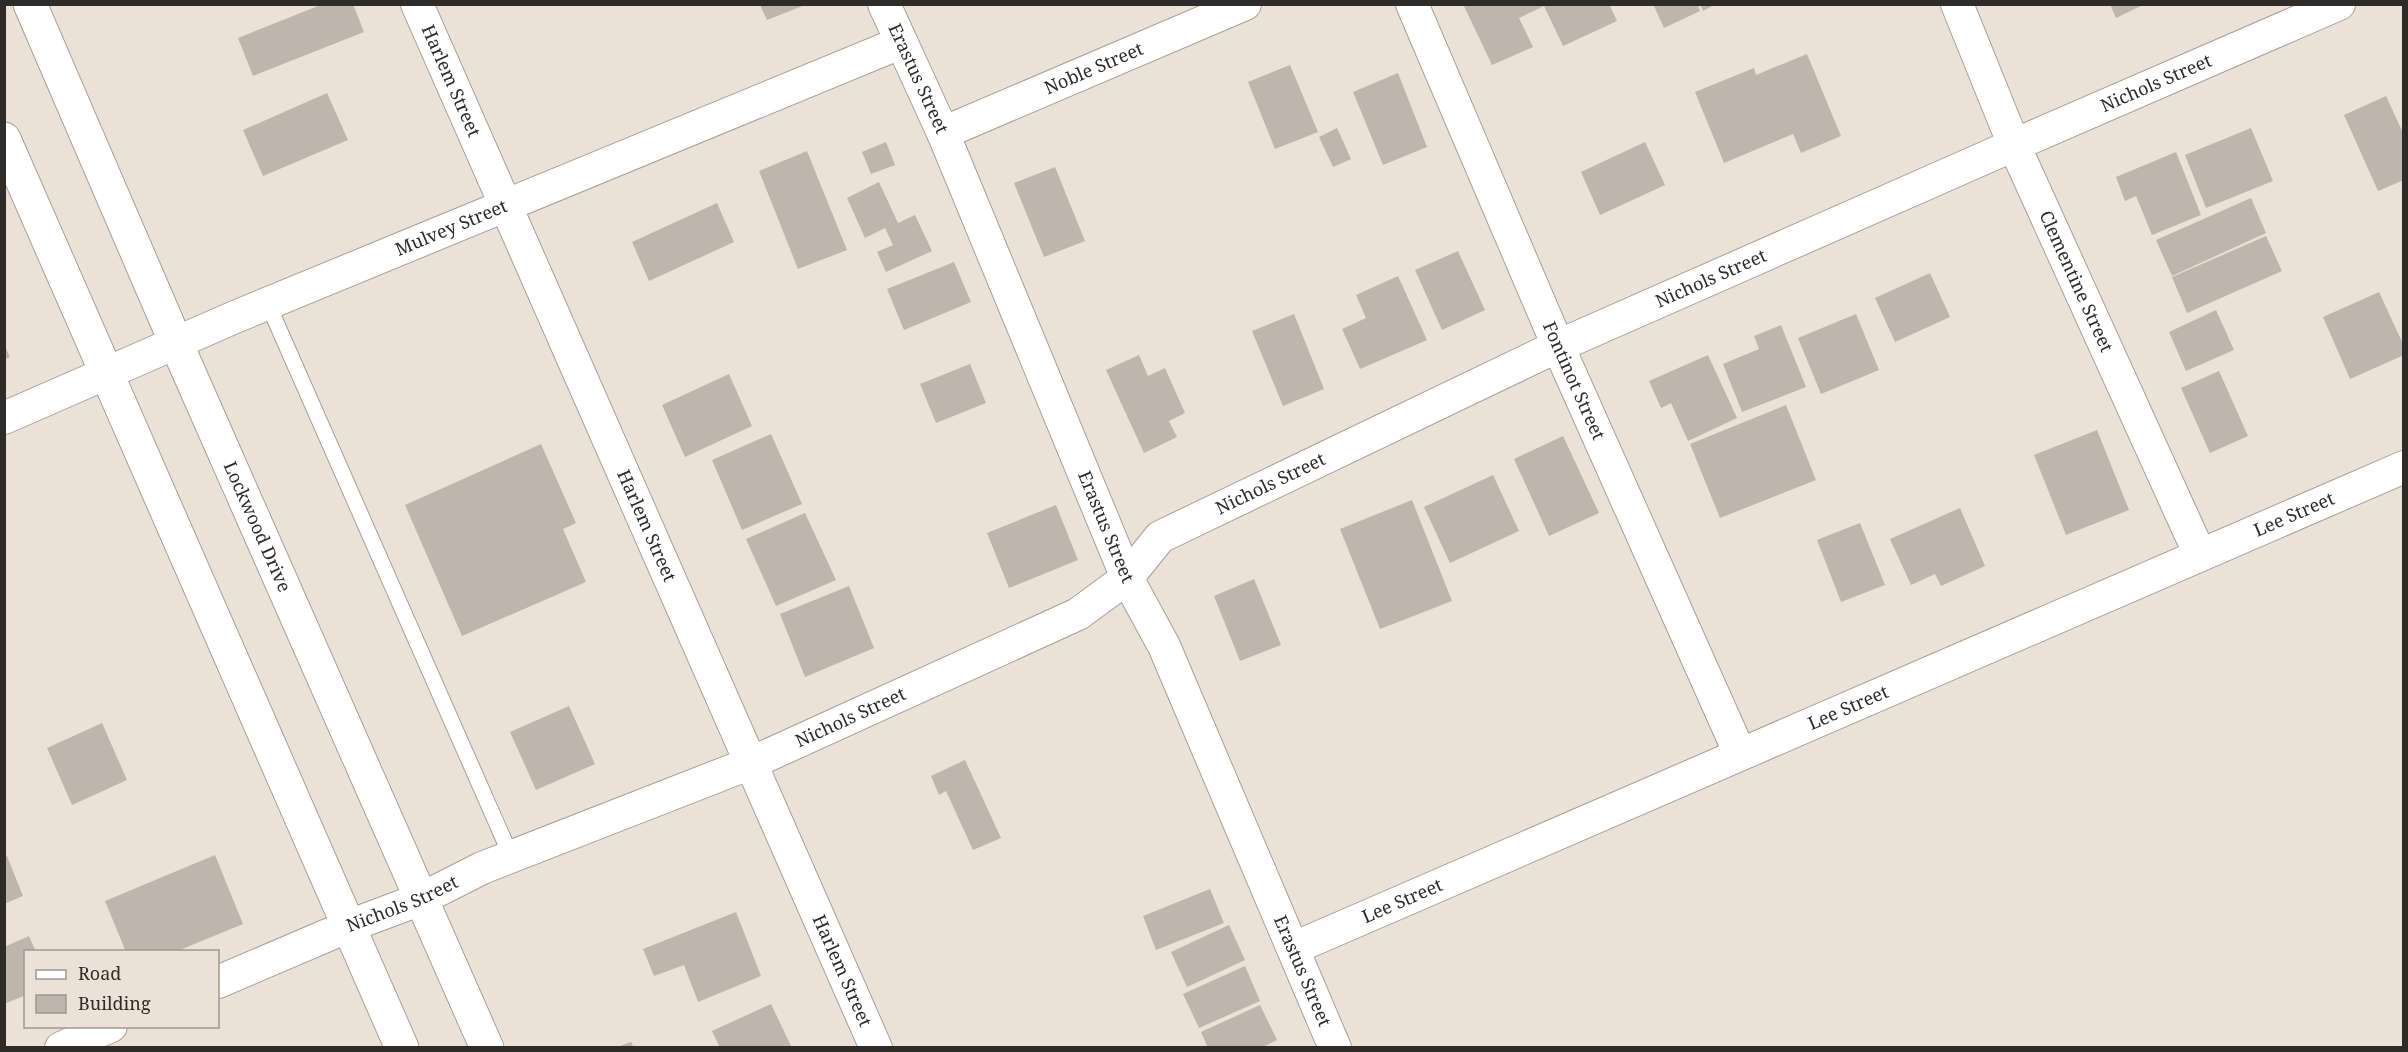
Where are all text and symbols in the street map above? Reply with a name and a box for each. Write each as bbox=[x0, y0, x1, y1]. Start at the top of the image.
street label: Erastus Street bbox=[883, 19, 955, 137]
street label: Harlem Street bbox=[417, 21, 487, 140]
street label: Noble Street bbox=[1040, 36, 1147, 99]
street label: Nichols Street bbox=[2096, 48, 2215, 117]
street label: Mulvey Street bbox=[391, 193, 511, 261]
street label: Clementine Street bbox=[2034, 207, 2119, 356]
street label: Nichols Street bbox=[1651, 243, 1770, 313]
street label: Fontinot Street bbox=[1538, 317, 1611, 443]
street label: Nichols Street bbox=[1211, 446, 1329, 520]
street label: Lockwood Drive bbox=[219, 457, 297, 596]
street label: Harlem Street bbox=[612, 466, 682, 585]
street label: Erastus Street bbox=[1073, 467, 1140, 587]
street label: Lee Street bbox=[2250, 486, 2338, 542]
street label: Lee Street bbox=[1804, 679, 1892, 735]
street label: Nichols Street bbox=[791, 681, 909, 752]
street label: Nichols Street bbox=[343, 869, 462, 937]
street label: Lee Street bbox=[1358, 872, 1446, 928]
street label: Harlem Street bbox=[808, 910, 878, 1030]
street label: Erastus Street bbox=[1269, 911, 1337, 1030]
legend bbox=[24, 950, 219, 1028]
text: Road bbox=[78, 961, 121, 985]
text: Building bbox=[78, 991, 151, 1015]

